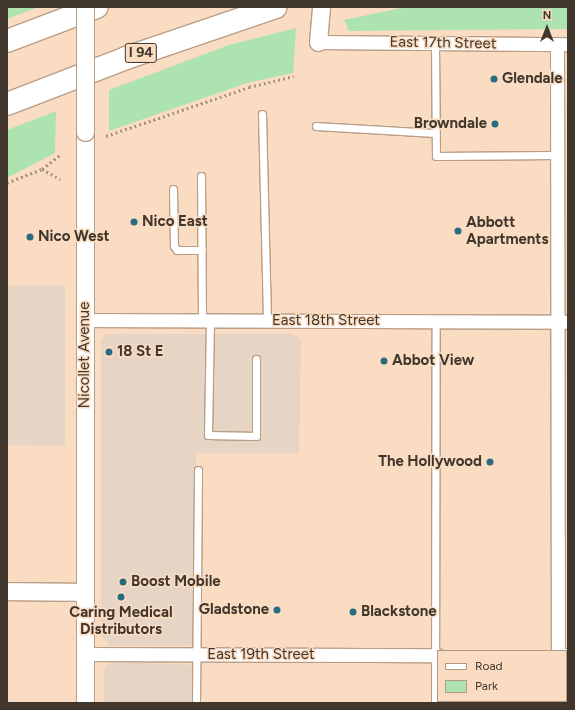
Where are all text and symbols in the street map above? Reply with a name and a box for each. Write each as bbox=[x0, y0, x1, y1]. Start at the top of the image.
north arrow bbox=[527, 8, 567, 48]
text: N bbox=[543, 9, 551, 22]
street label: East 17th Street bbox=[389, 33, 497, 53]
road number: I 94 bbox=[124, 41, 158, 65]
place label: Glendale bbox=[502, 70, 563, 88]
marker: Glendale bbox=[489, 74, 499, 84]
place label: Browndale bbox=[414, 115, 487, 133]
marker: Browndale bbox=[490, 119, 500, 129]
place label: Nico East bbox=[142, 213, 208, 231]
place label: Abbott Apartments bbox=[466, 213, 548, 248]
marker: Nico East bbox=[129, 217, 139, 227]
marker: Abbott Apartments bbox=[453, 226, 463, 236]
place label: Nico West bbox=[38, 228, 109, 246]
marker: Nico West bbox=[25, 232, 35, 242]
street label: Nicollet Avenue bbox=[76, 302, 94, 408]
street label: East 18th Street bbox=[272, 312, 380, 330]
place label: 18 St E bbox=[117, 343, 164, 361]
marker: 18 St E bbox=[104, 347, 114, 357]
place label: Abbot View bbox=[392, 352, 474, 370]
marker: Abbot View bbox=[379, 356, 389, 366]
place label: The Hollywood bbox=[378, 453, 482, 471]
marker: The Hollywood bbox=[485, 457, 495, 467]
place label: Boost Mobile bbox=[131, 573, 221, 591]
marker: Boost Mobile bbox=[118, 577, 128, 587]
marker: Caring Medical Distributors bbox=[116, 592, 126, 602]
place label: Gladstone bbox=[199, 601, 269, 619]
place label: Caring Medical Distributors bbox=[69, 603, 173, 638]
place label: Blackstone bbox=[361, 603, 437, 621]
marker: Gladstone bbox=[272, 605, 282, 615]
marker: Blackstone bbox=[348, 607, 358, 617]
street label: East 19th Street bbox=[207, 646, 315, 664]
legend bbox=[437, 650, 567, 702]
text: Road bbox=[475, 659, 503, 673]
text: Park bbox=[475, 679, 498, 693]

